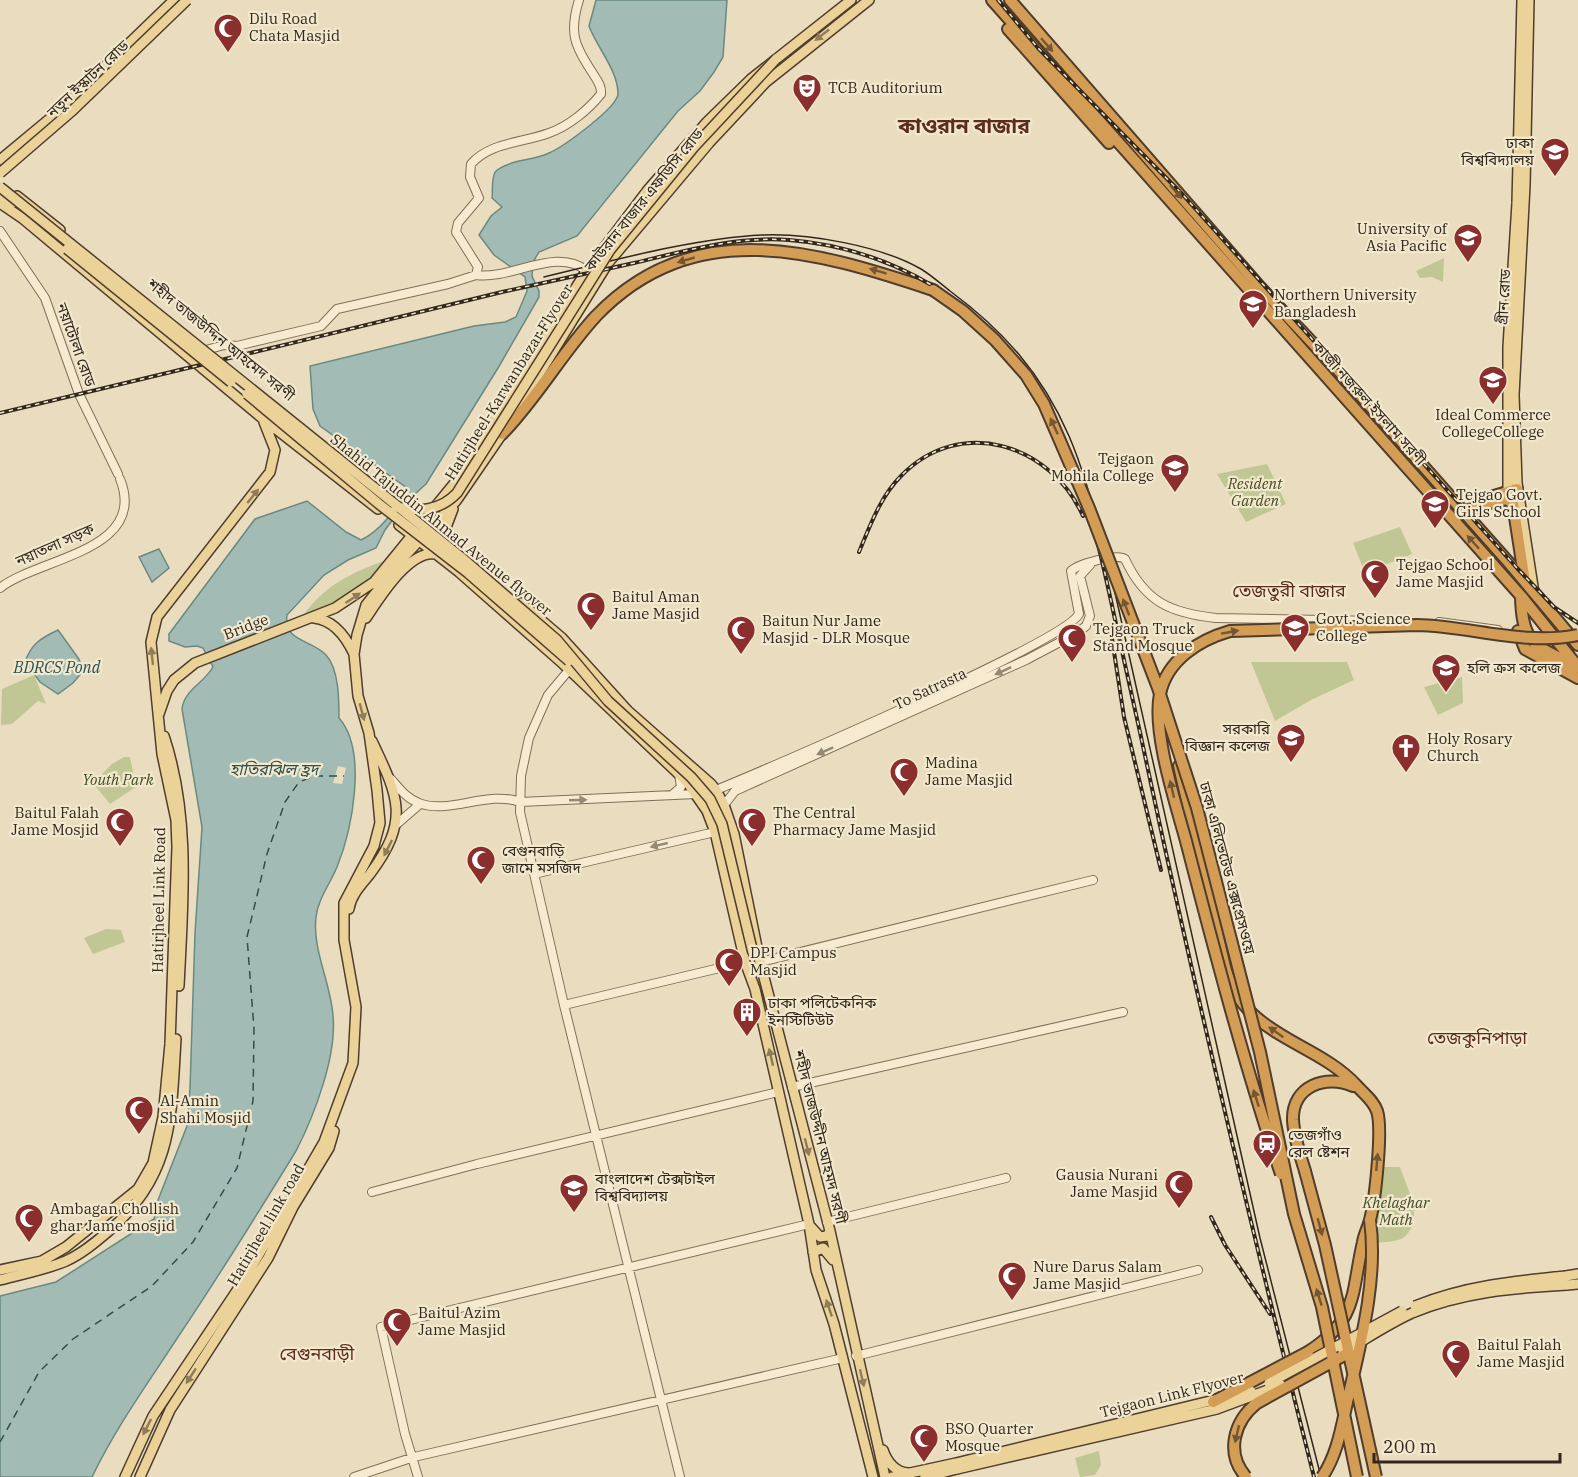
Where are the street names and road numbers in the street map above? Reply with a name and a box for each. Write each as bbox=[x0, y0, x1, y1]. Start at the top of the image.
street label: নতুন ইস্কাটন রোড bbox=[42, 36, 133, 122]
street label: কাউরান বাজার এফডিসি রোড bbox=[579, 124, 707, 276]
street label: গ্রীন রোড bbox=[1493, 268, 1514, 325]
street label: শহীদ তাজউদ্দিন আহমেদ সরণী bbox=[143, 274, 300, 406]
street label: Hatirjheel-Karwanbazar Flyover bbox=[440, 280, 577, 483]
street label: নয়াটোলা রোড bbox=[52, 300, 100, 389]
street label: কাজী নজরুল ইসলাম সরণী bbox=[1308, 336, 1431, 470]
street label: Shahid Tajuddin Ahmad Avenue flyover bbox=[327, 429, 556, 620]
street label: নয়াতলা সড়ক bbox=[12, 519, 98, 571]
street label: Bridge bbox=[221, 609, 271, 644]
street label: To Satrasta bbox=[890, 663, 969, 714]
street label: ঢাকা এলিভেটেড এক্সপ্রেসওয়ে bbox=[1195, 779, 1260, 957]
street label: Hatirjheel Link Road bbox=[148, 827, 169, 973]
street label: শহীদ তাজউদ্দীন আহমদ সরণী bbox=[789, 1047, 852, 1227]
street label: Hatirjheel link road bbox=[223, 1160, 308, 1289]
street label: Tejgaon Link Flyover bbox=[1098, 1367, 1246, 1422]

